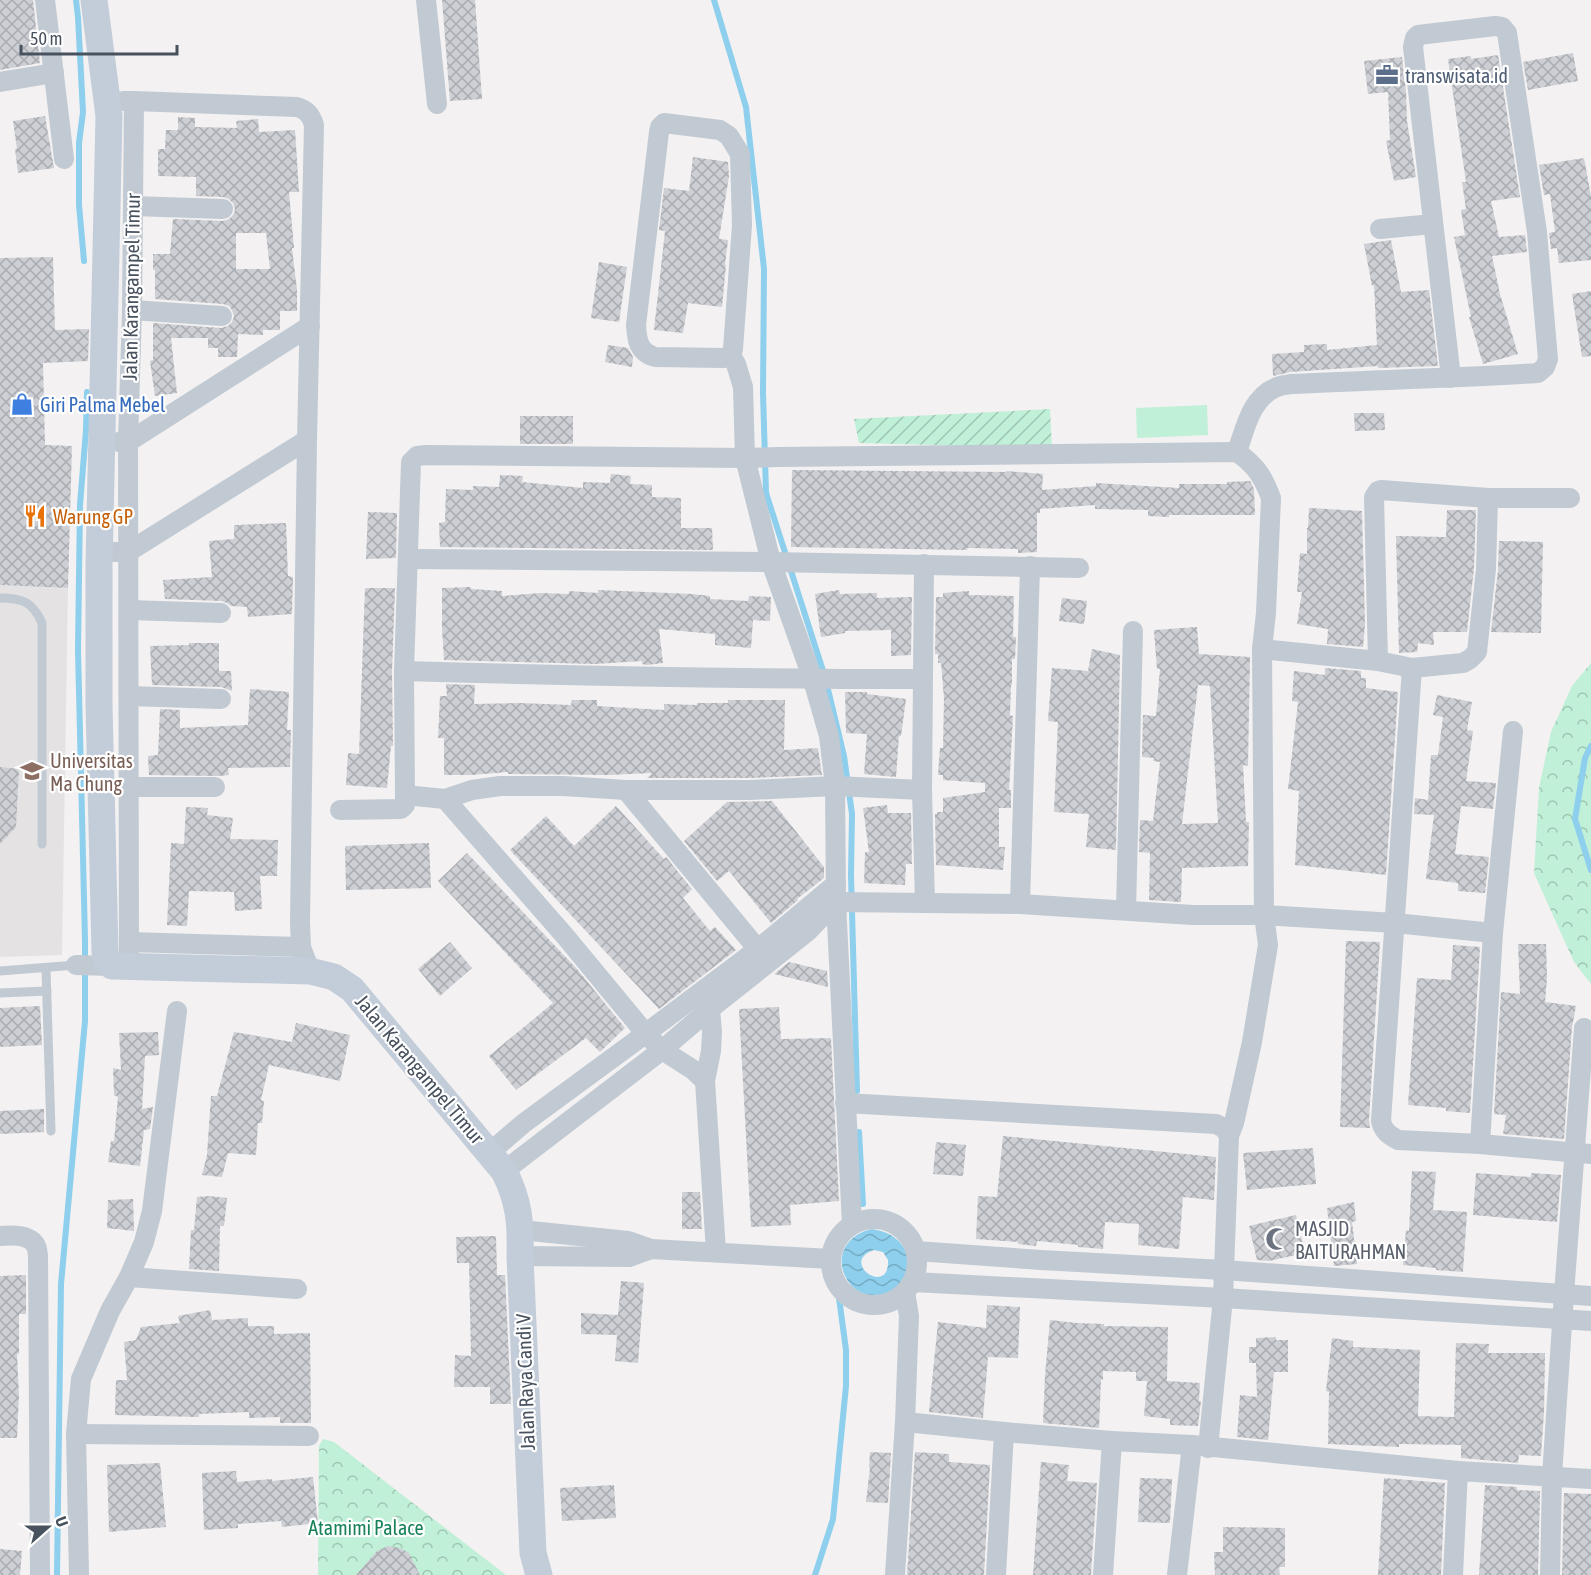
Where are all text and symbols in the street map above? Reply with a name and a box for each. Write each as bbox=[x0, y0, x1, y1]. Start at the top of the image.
scale bar bbox=[21, 18, 177, 56]
text: 50 m bbox=[30, 28, 62, 49]
office icon: transwisata.id bbox=[1374, 62, 1400, 88]
place label: transwisata.id bbox=[1405, 64, 1508, 87]
street label: Jalan Karangampel Timur bbox=[118, 192, 144, 381]
shop icon: Giri Palma Mebel bbox=[9, 391, 35, 417]
place label: Giri Palma Mebel bbox=[40, 393, 166, 416]
restaurant icon: Warung GP bbox=[22, 503, 48, 529]
place label: Warung GP bbox=[53, 505, 133, 528]
place label: Universitas Ma Chung bbox=[50, 749, 133, 795]
school or university icon: Universitas Ma Chung bbox=[19, 758, 45, 784]
street label: Jalan Karangampel Timur bbox=[351, 990, 490, 1149]
place label: MASJID BAITURAHMAN bbox=[1295, 1217, 1406, 1263]
mosque icon: MASJID BAITURAHMAN bbox=[1264, 1226, 1290, 1252]
street label: Jalan Raya Candi V bbox=[511, 1313, 539, 1451]
north arrow bbox=[18, 1497, 78, 1557]
text: U bbox=[52, 1514, 72, 1529]
park label: Atamimi Palace bbox=[308, 1516, 424, 1539]

